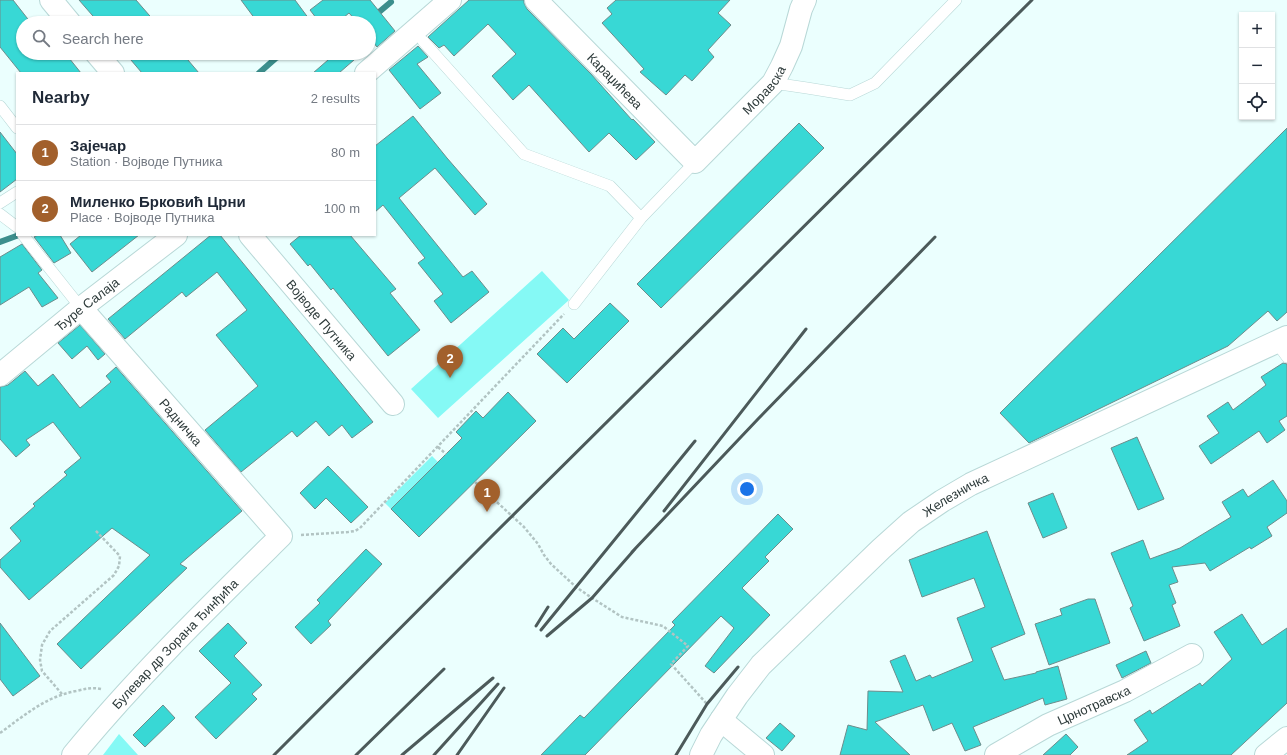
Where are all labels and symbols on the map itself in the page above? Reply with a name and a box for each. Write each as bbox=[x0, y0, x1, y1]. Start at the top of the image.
street label: Караџићева bbox=[584, 50, 646, 113]
street label: Моравска bbox=[739, 63, 789, 118]
street label: Ђуре Салаја bbox=[52, 274, 123, 334]
street label: Војводе Путника bbox=[283, 277, 360, 364]
pin: 2 bbox=[437, 345, 463, 378]
street label: Радничка bbox=[156, 396, 206, 450]
street label: Железничка bbox=[920, 470, 991, 520]
pin: 1 bbox=[474, 479, 500, 512]
your location bbox=[737, 479, 757, 499]
street label: Булевар др Зорана Ђинђића bbox=[109, 575, 242, 712]
street label: Црнотравска bbox=[1055, 682, 1134, 728]

